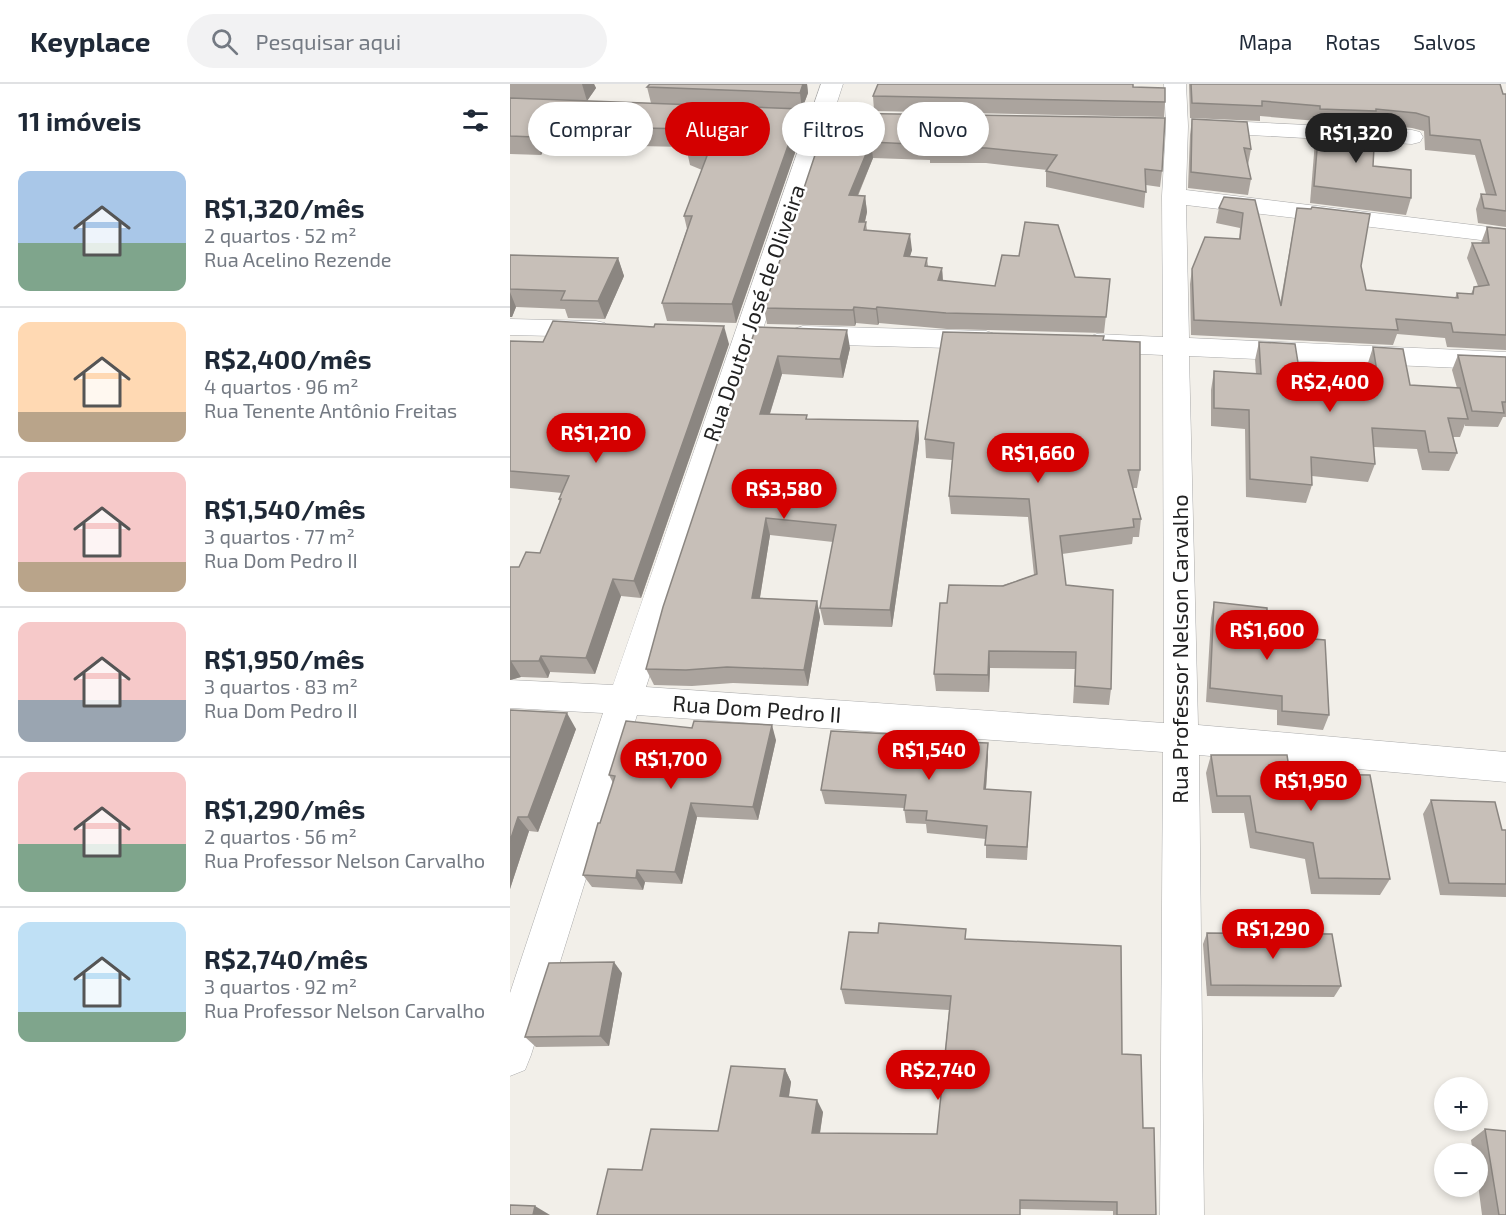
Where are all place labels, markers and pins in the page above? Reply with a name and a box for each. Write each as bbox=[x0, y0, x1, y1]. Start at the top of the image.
pin: R$1,320 bbox=[1301, 113, 1411, 164]
pin: R$2,400 bbox=[1275, 362, 1385, 413]
pin: R$1,210 bbox=[541, 413, 651, 464]
pin: R$1,660 bbox=[983, 433, 1093, 484]
pin: R$3,580 bbox=[729, 469, 839, 520]
pin: R$1,600 bbox=[1212, 610, 1322, 661]
pin: R$1,540 bbox=[874, 730, 984, 781]
pin: R$1,700 bbox=[616, 739, 726, 790]
pin: R$1,950 bbox=[1256, 761, 1366, 812]
pin: R$1,290 bbox=[1218, 909, 1328, 960]
pin: R$2,740 bbox=[883, 1050, 993, 1101]

